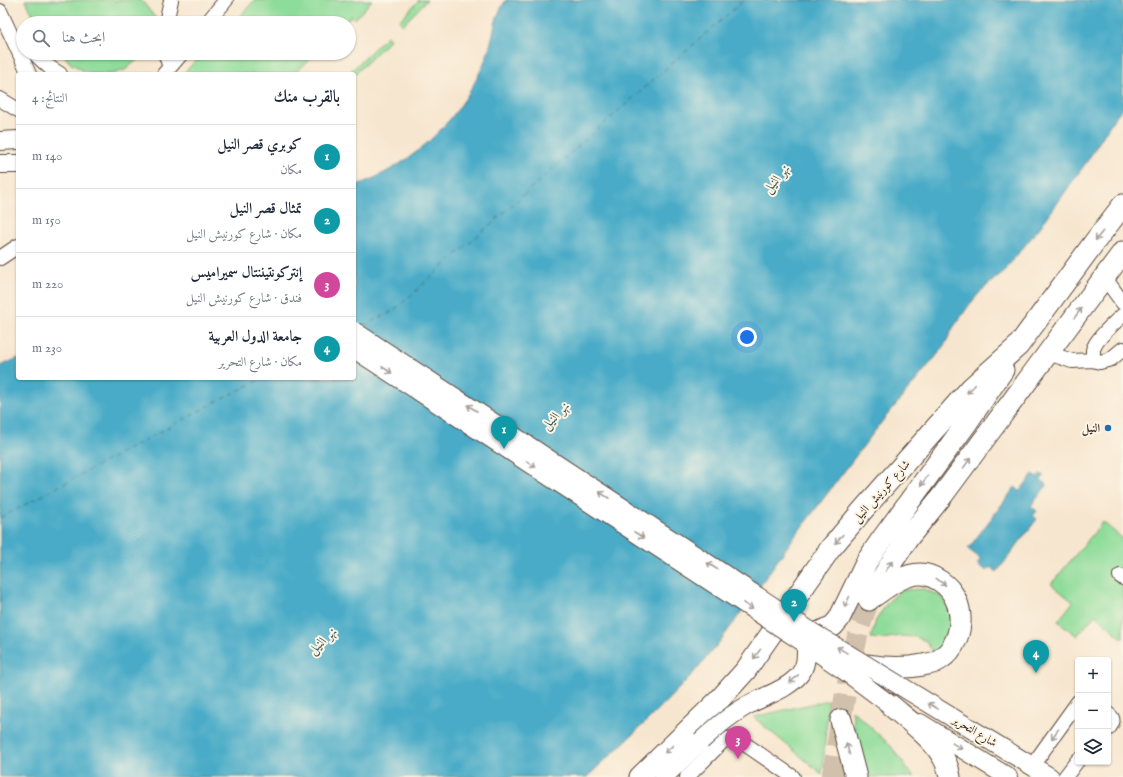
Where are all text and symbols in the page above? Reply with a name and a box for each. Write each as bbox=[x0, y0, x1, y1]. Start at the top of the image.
search box bbox=[16, 16, 356, 60]
icon: search bbox=[30, 27, 52, 49]
text: ابحث هنا bbox=[62, 28, 105, 47]
text: بالقرب منك bbox=[273, 87, 340, 108]
text: النتائج: 4 bbox=[32, 90, 67, 107]
text: كوبري قصر النيل bbox=[217, 135, 302, 154]
text: 140 m bbox=[32, 148, 63, 165]
text: 1 bbox=[325, 148, 329, 165]
water label: نهر النيل bbox=[760, 161, 795, 197]
text: مكان bbox=[280, 162, 302, 179]
text: تمثال قصر النيل bbox=[230, 199, 302, 218]
text: 150 m bbox=[32, 212, 61, 229]
text: 2 bbox=[324, 212, 330, 229]
text: مكان · شارع كورنيش النيل bbox=[186, 226, 302, 243]
one-way arrow bbox=[1095, 230, 1103, 241]
text: إنتركونتيننتال سميراميس bbox=[191, 263, 302, 282]
text: 220 m bbox=[32, 276, 63, 293]
text: 3 bbox=[325, 276, 329, 293]
text: فندق · شارع كورنيش النيل bbox=[186, 290, 302, 307]
one-way arrow bbox=[1074, 308, 1082, 319]
text: جامعة الدول العربية bbox=[209, 327, 302, 346]
your location bbox=[737, 327, 757, 347]
text: 230 m bbox=[32, 340, 62, 357]
text: 4 bbox=[324, 340, 330, 357]
text: مكان · شارع التحرير bbox=[218, 354, 302, 371]
one-way arrow bbox=[381, 366, 392, 374]
one-way arrow bbox=[966, 384, 976, 394]
water label: نهر النيل bbox=[538, 398, 574, 434]
one-way arrow bbox=[467, 404, 478, 412]
pin: 1 bbox=[491, 416, 517, 449]
place label: النيل bbox=[1082, 421, 1100, 436]
marker: النيل bbox=[1103, 423, 1113, 433]
street label: شارع كورنيش النيل bbox=[849, 457, 916, 528]
one-way arrow bbox=[963, 457, 971, 468]
one-way arrow bbox=[525, 460, 536, 468]
one-way arrow bbox=[920, 475, 928, 486]
one-way arrow bbox=[598, 490, 610, 498]
one-way arrow bbox=[634, 531, 645, 539]
one-way arrow bbox=[834, 533, 843, 544]
one-way arrow bbox=[885, 561, 893, 572]
one-way arrow bbox=[707, 562, 718, 570]
one-way arrow bbox=[935, 578, 946, 586]
pin: 2 bbox=[781, 589, 807, 622]
one-way arrow bbox=[843, 596, 850, 608]
one-way arrow bbox=[742, 602, 753, 610]
water label: نهر النيل bbox=[305, 623, 341, 659]
pin: 4 bbox=[1023, 640, 1049, 673]
one-way arrow bbox=[837, 646, 848, 654]
one-way arrow bbox=[753, 648, 762, 659]
map controls bbox=[1075, 657, 1111, 765]
button: + bbox=[1075, 657, 1111, 693]
one-way arrow bbox=[789, 674, 799, 684]
button: − bbox=[1075, 693, 1111, 729]
one-way arrow bbox=[927, 701, 939, 709]
street label: شارع التحرير bbox=[947, 711, 1000, 753]
pin: 3 bbox=[725, 726, 751, 759]
one-way arrow bbox=[1051, 728, 1060, 739]
button: layers bbox=[1075, 729, 1111, 765]
one-way arrow bbox=[844, 742, 852, 755]
one-way arrow bbox=[952, 742, 963, 750]
one-way arrow bbox=[664, 744, 674, 753]

